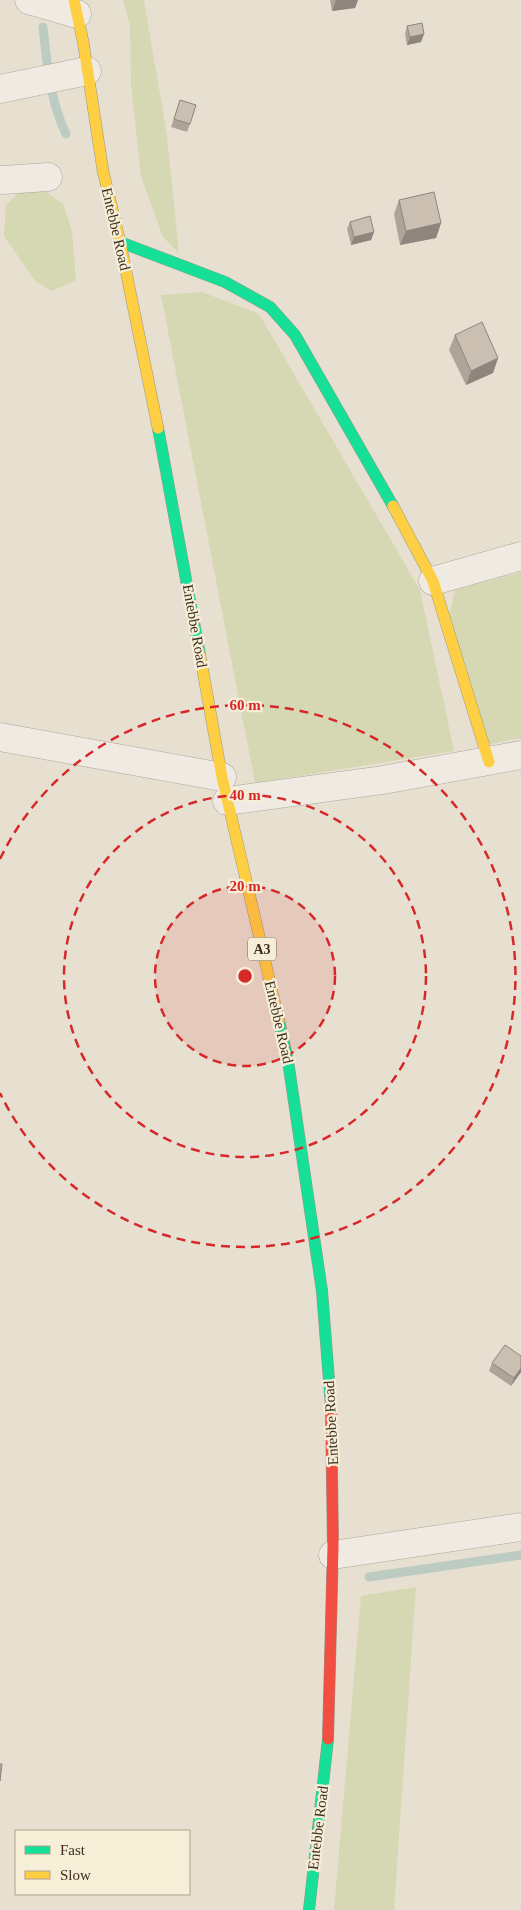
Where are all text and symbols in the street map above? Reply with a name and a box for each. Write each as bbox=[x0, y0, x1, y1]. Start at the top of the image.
street label: Entebbe Road bbox=[99, 186, 133, 272]
street label: Entebbe Road bbox=[180, 583, 210, 670]
text: 60 m bbox=[229, 697, 261, 713]
text: 40 m bbox=[229, 787, 261, 803]
text: 20 m bbox=[229, 878, 261, 894]
road number: A3 bbox=[248, 938, 276, 961]
centre of rings bbox=[236, 967, 254, 985]
street label: Entebbe Road bbox=[262, 979, 296, 1065]
street label: Entebbe Road bbox=[321, 1380, 341, 1466]
street label: Entebbe Road bbox=[305, 1785, 331, 1871]
legend bbox=[15, 1830, 190, 1895]
text: Fast bbox=[60, 1842, 86, 1858]
text: Slow bbox=[60, 1867, 91, 1883]

